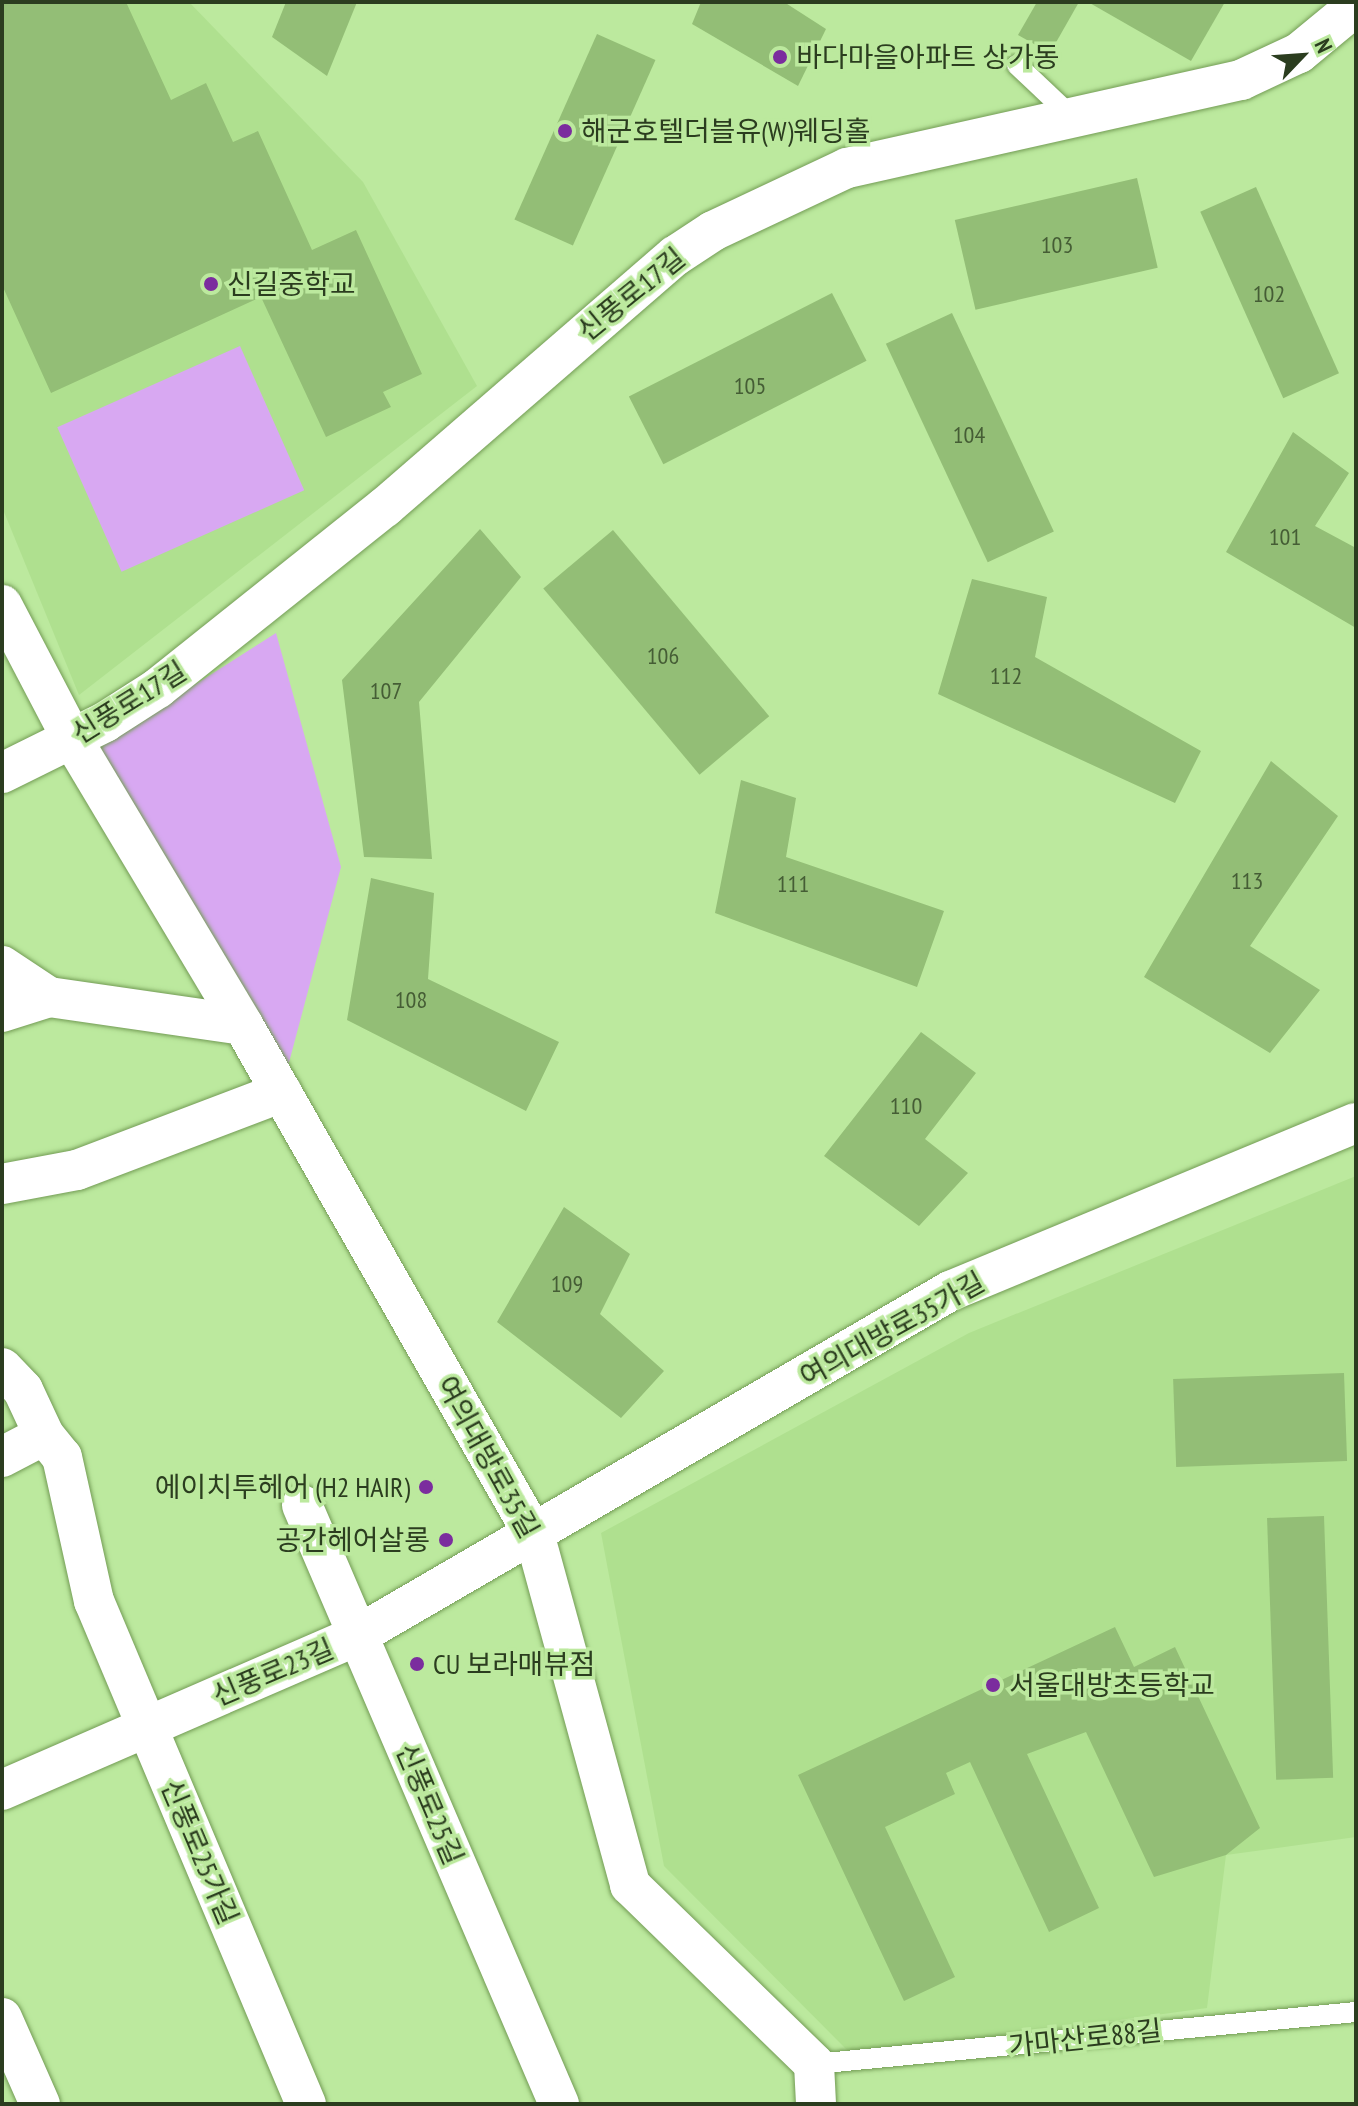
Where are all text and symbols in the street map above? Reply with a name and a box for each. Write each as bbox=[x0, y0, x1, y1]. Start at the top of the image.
north arrow bbox=[1262, 16, 1342, 96]
text: N bbox=[1309, 35, 1339, 57]
place label: 바다마을아파트 상가동 bbox=[796, 40, 1060, 74]
marker: 바다마을아파트 상가동 bbox=[771, 48, 789, 66]
place label: 해군호텔더블유(W)웨딩홀 bbox=[581, 114, 870, 148]
marker: 해군호텔더블유(W)웨딩홀 bbox=[556, 122, 574, 140]
house number: 103 bbox=[1041, 231, 1073, 259]
street label: 신풍로17길 bbox=[571, 241, 691, 347]
place label: 신길중학교 bbox=[227, 267, 356, 301]
marker: 신길중학교 bbox=[202, 275, 220, 293]
house number: 102 bbox=[1253, 280, 1285, 308]
house number: 105 bbox=[734, 372, 766, 400]
house number: 104 bbox=[953, 421, 985, 449]
house number: 101 bbox=[1269, 523, 1301, 551]
house number: 106 bbox=[647, 642, 679, 670]
street label: 신풍로17길 bbox=[66, 654, 192, 750]
house number: 112 bbox=[990, 662, 1022, 690]
house number: 107 bbox=[370, 677, 402, 705]
house number: 113 bbox=[1231, 867, 1263, 895]
house number: 111 bbox=[777, 870, 809, 898]
house number: 108 bbox=[395, 986, 427, 1014]
house number: 110 bbox=[890, 1092, 922, 1120]
street label: 여의대방로35가길 bbox=[794, 1264, 990, 1394]
house number: 109 bbox=[551, 1270, 583, 1298]
street label: 여의대방로35길 bbox=[430, 1370, 546, 1544]
place label: 에이치투헤어 (H2 HAIR) bbox=[155, 1470, 410, 1504]
marker: 에이치투헤어 (H2 HAIR) bbox=[417, 1478, 435, 1496]
place label: 공간헤어살롱 bbox=[275, 1523, 430, 1557]
marker: 공간헤어살롱 bbox=[437, 1531, 455, 1549]
street label: 신풍로23길 bbox=[207, 1631, 339, 1713]
place label: CU 보라매뷰점 bbox=[433, 1647, 595, 1681]
marker: CU 보라매뷰점 bbox=[408, 1655, 426, 1673]
place label: 서울대방초등학교 bbox=[1009, 1668, 1215, 1702]
marker: 서울대방초등학교 bbox=[984, 1676, 1002, 1694]
street label: 신풍로25길 bbox=[389, 1738, 471, 1870]
street label: 신풍로25가길 bbox=[154, 1775, 246, 1929]
street label: 가마산로88길 bbox=[1007, 2013, 1163, 2063]

